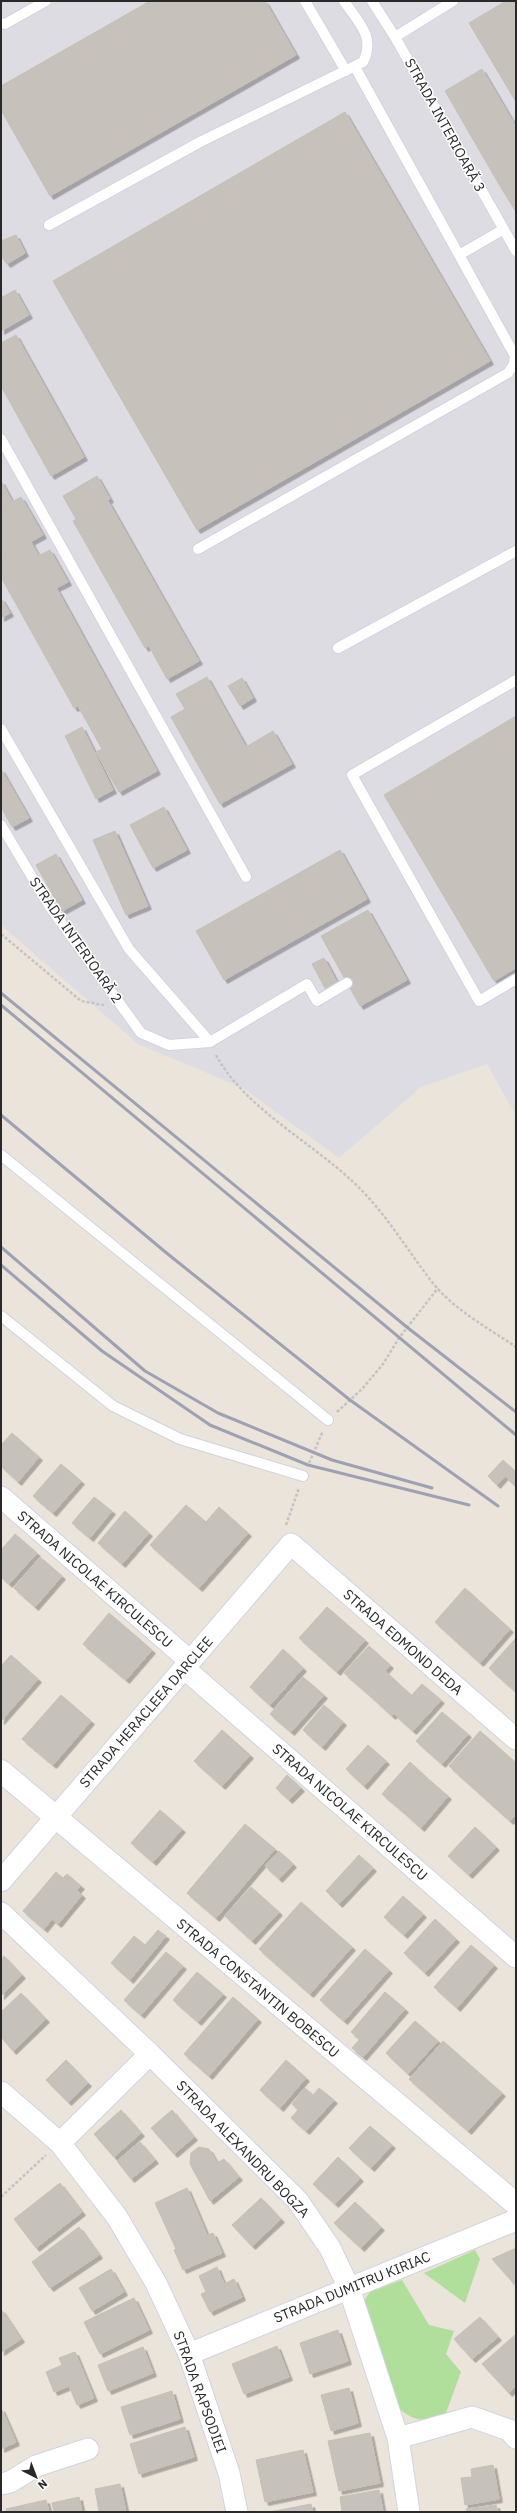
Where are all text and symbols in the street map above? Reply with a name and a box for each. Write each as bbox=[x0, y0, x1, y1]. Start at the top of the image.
street label: STRADA INTERIOARĂ 3 bbox=[401, 55, 490, 195]
street label: STRADA INTERIOARĂ 2 bbox=[26, 873, 127, 1007]
street label: STRADA NICOLAE KIRCULESCU bbox=[14, 1507, 176, 1651]
street label: STRADA EDMOND DEDA bbox=[340, 1585, 466, 1699]
street label: STRADA HERACLEEA DARCLEE bbox=[75, 1633, 217, 1791]
street label: STRADA NICOLAE KIRCULESCU bbox=[269, 1740, 431, 1884]
street label: STRADA CONSTANTIN BOBESCU bbox=[173, 1915, 343, 2061]
street label: STRADA ALEXANDRU BOGZA bbox=[173, 2077, 313, 2221]
street label: STRADA DUMITRU KIRIAC bbox=[271, 2247, 433, 2327]
street label: STRADA RAPSODIEI bbox=[170, 2328, 230, 2456]
north arrow bbox=[16, 2457, 56, 2497]
text: N bbox=[35, 2477, 50, 2492]

